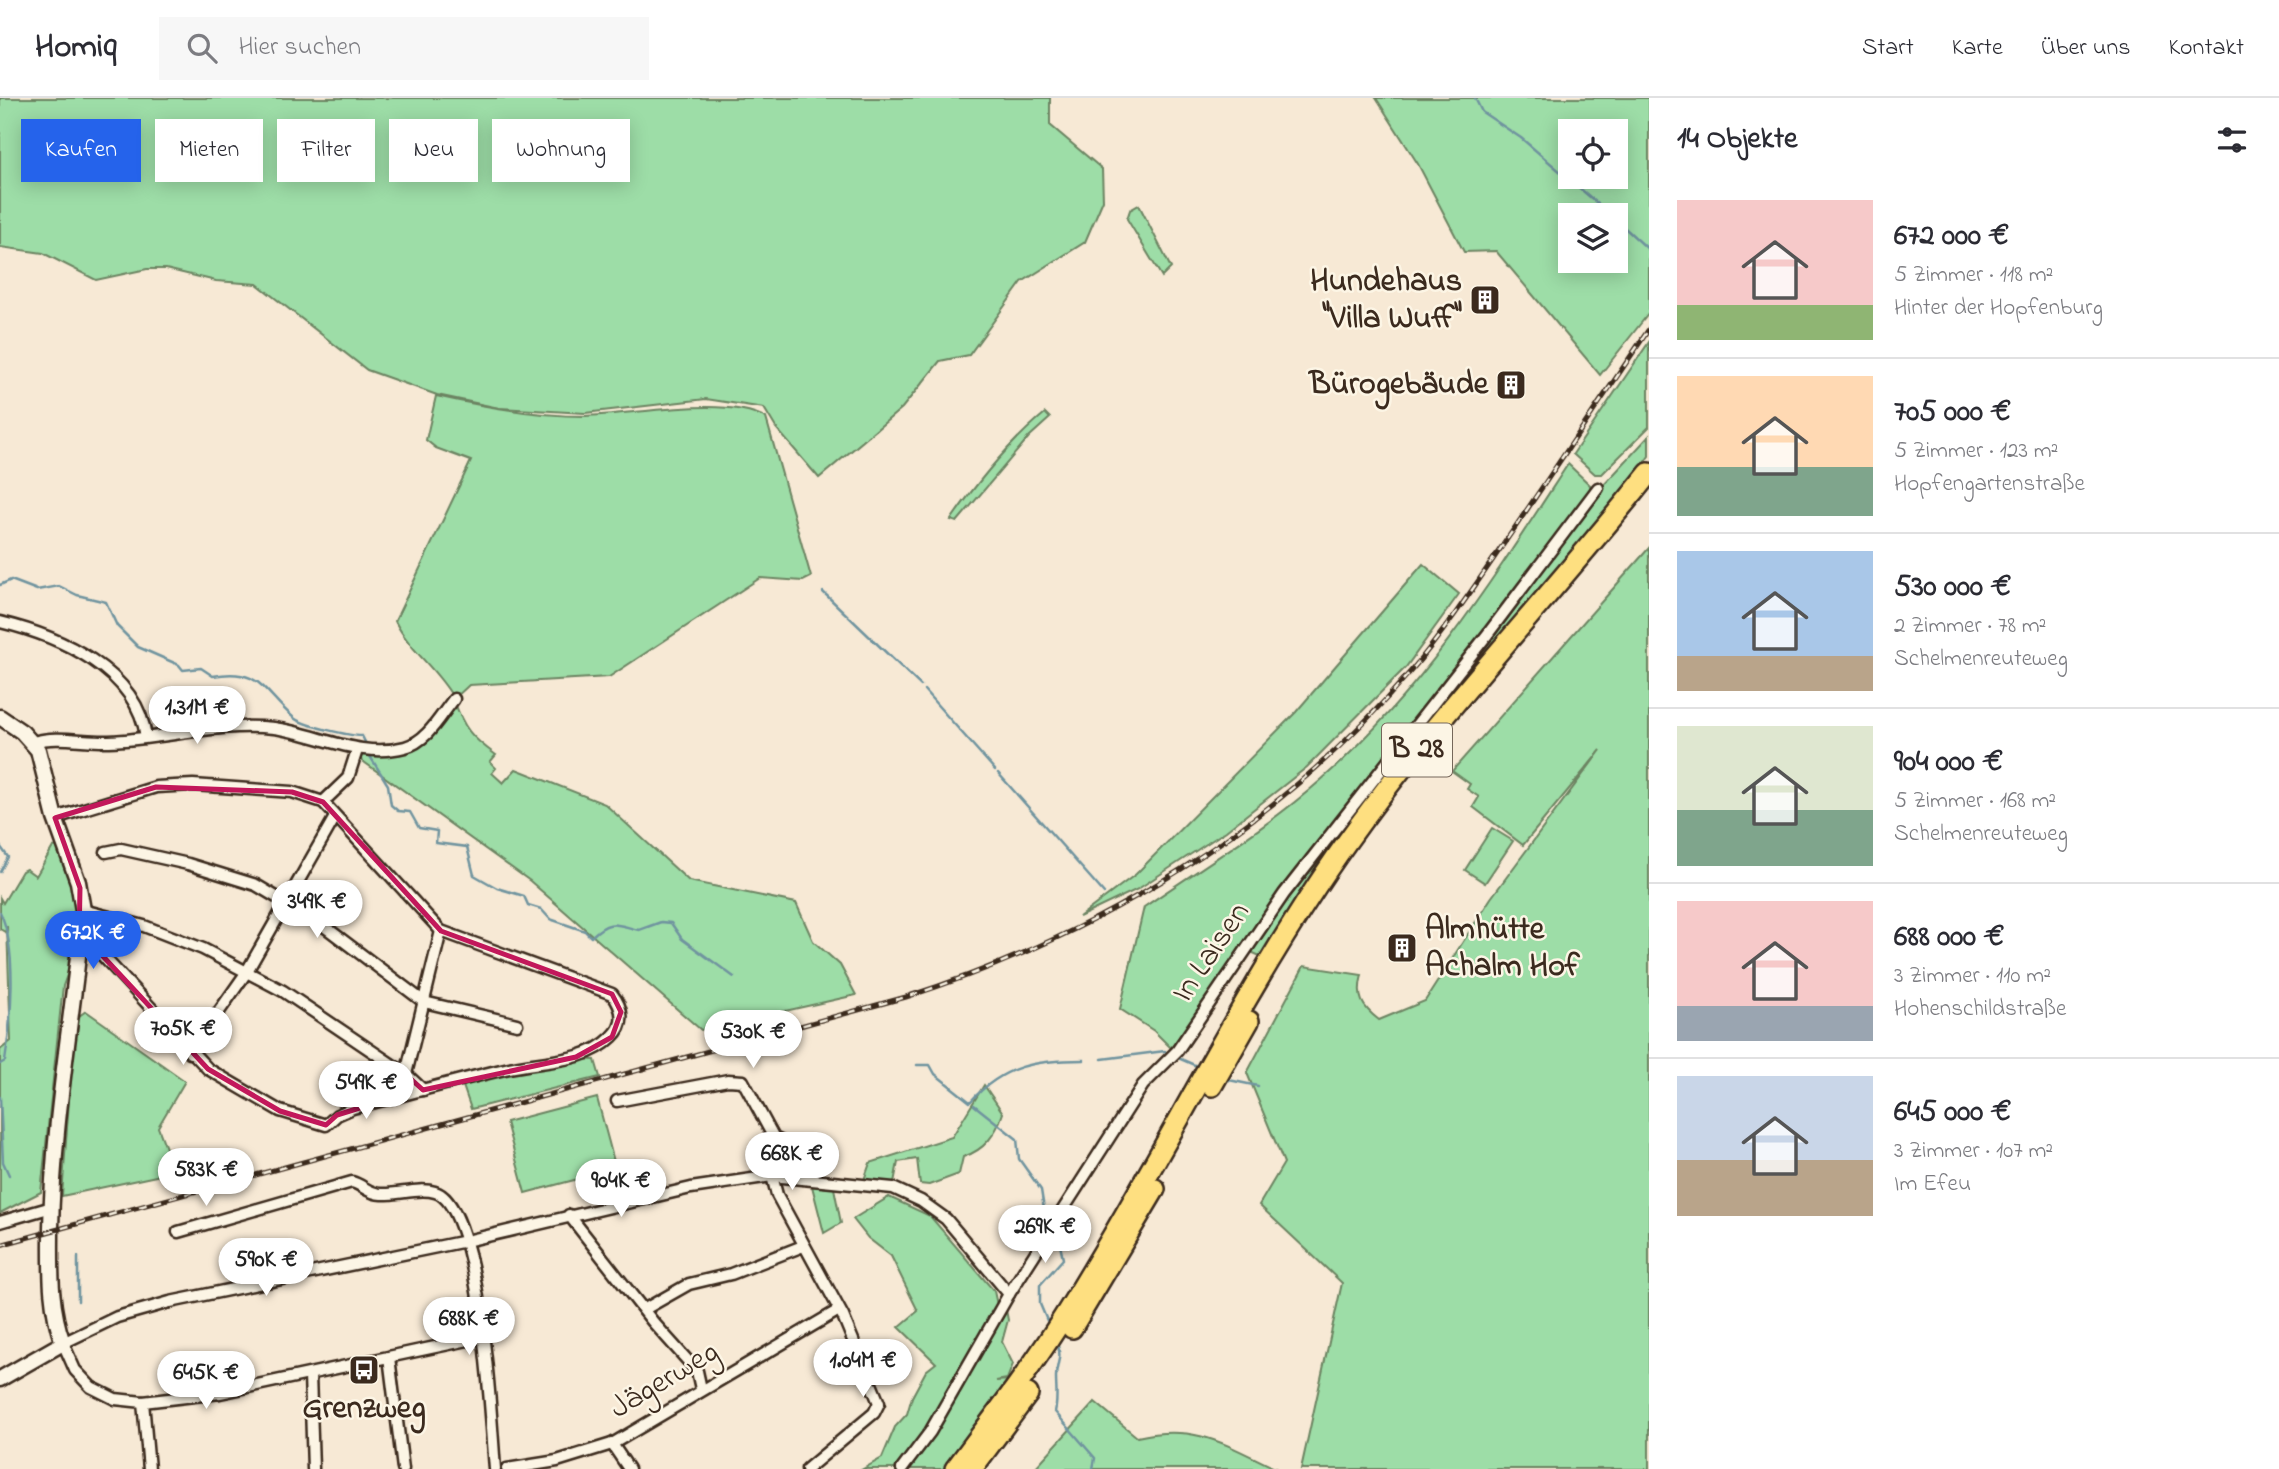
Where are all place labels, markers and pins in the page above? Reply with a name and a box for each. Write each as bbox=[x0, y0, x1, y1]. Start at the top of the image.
place label: Hundehaus "Villa Wuff" bbox=[1310, 259, 1462, 343]
building icon: Hundehaus "Villa Wuff" bbox=[1468, 283, 1502, 317]
place label: Bürogebäude bbox=[1307, 362, 1490, 410]
building icon: Bürogebäude bbox=[1494, 368, 1528, 402]
pin: 1.31M € bbox=[132, 686, 262, 746]
pin: 349K € bbox=[260, 880, 374, 940]
place label: Almhütte Achalm Hof bbox=[1425, 907, 1581, 991]
pin: 672K € bbox=[36, 912, 150, 971]
building icon: Almhütte Achalm Hof bbox=[1385, 931, 1419, 965]
pin: 705K € bbox=[126, 1007, 240, 1067]
pin: 530K € bbox=[696, 1010, 810, 1070]
pin: 549K € bbox=[309, 1062, 423, 1121]
pin: 668K € bbox=[735, 1132, 849, 1192]
pin: 583K € bbox=[149, 1148, 263, 1208]
pin: 904K € bbox=[564, 1160, 678, 1219]
pin: 269K € bbox=[988, 1206, 1102, 1265]
pin: 590K € bbox=[209, 1238, 323, 1298]
pin: 688K € bbox=[412, 1298, 526, 1357]
pin: 1.04M € bbox=[798, 1340, 928, 1399]
pin: 645K € bbox=[149, 1352, 263, 1411]
bus stop icon: Grenzweg bbox=[347, 1353, 381, 1387]
place label: Grenzweg bbox=[302, 1386, 426, 1434]

